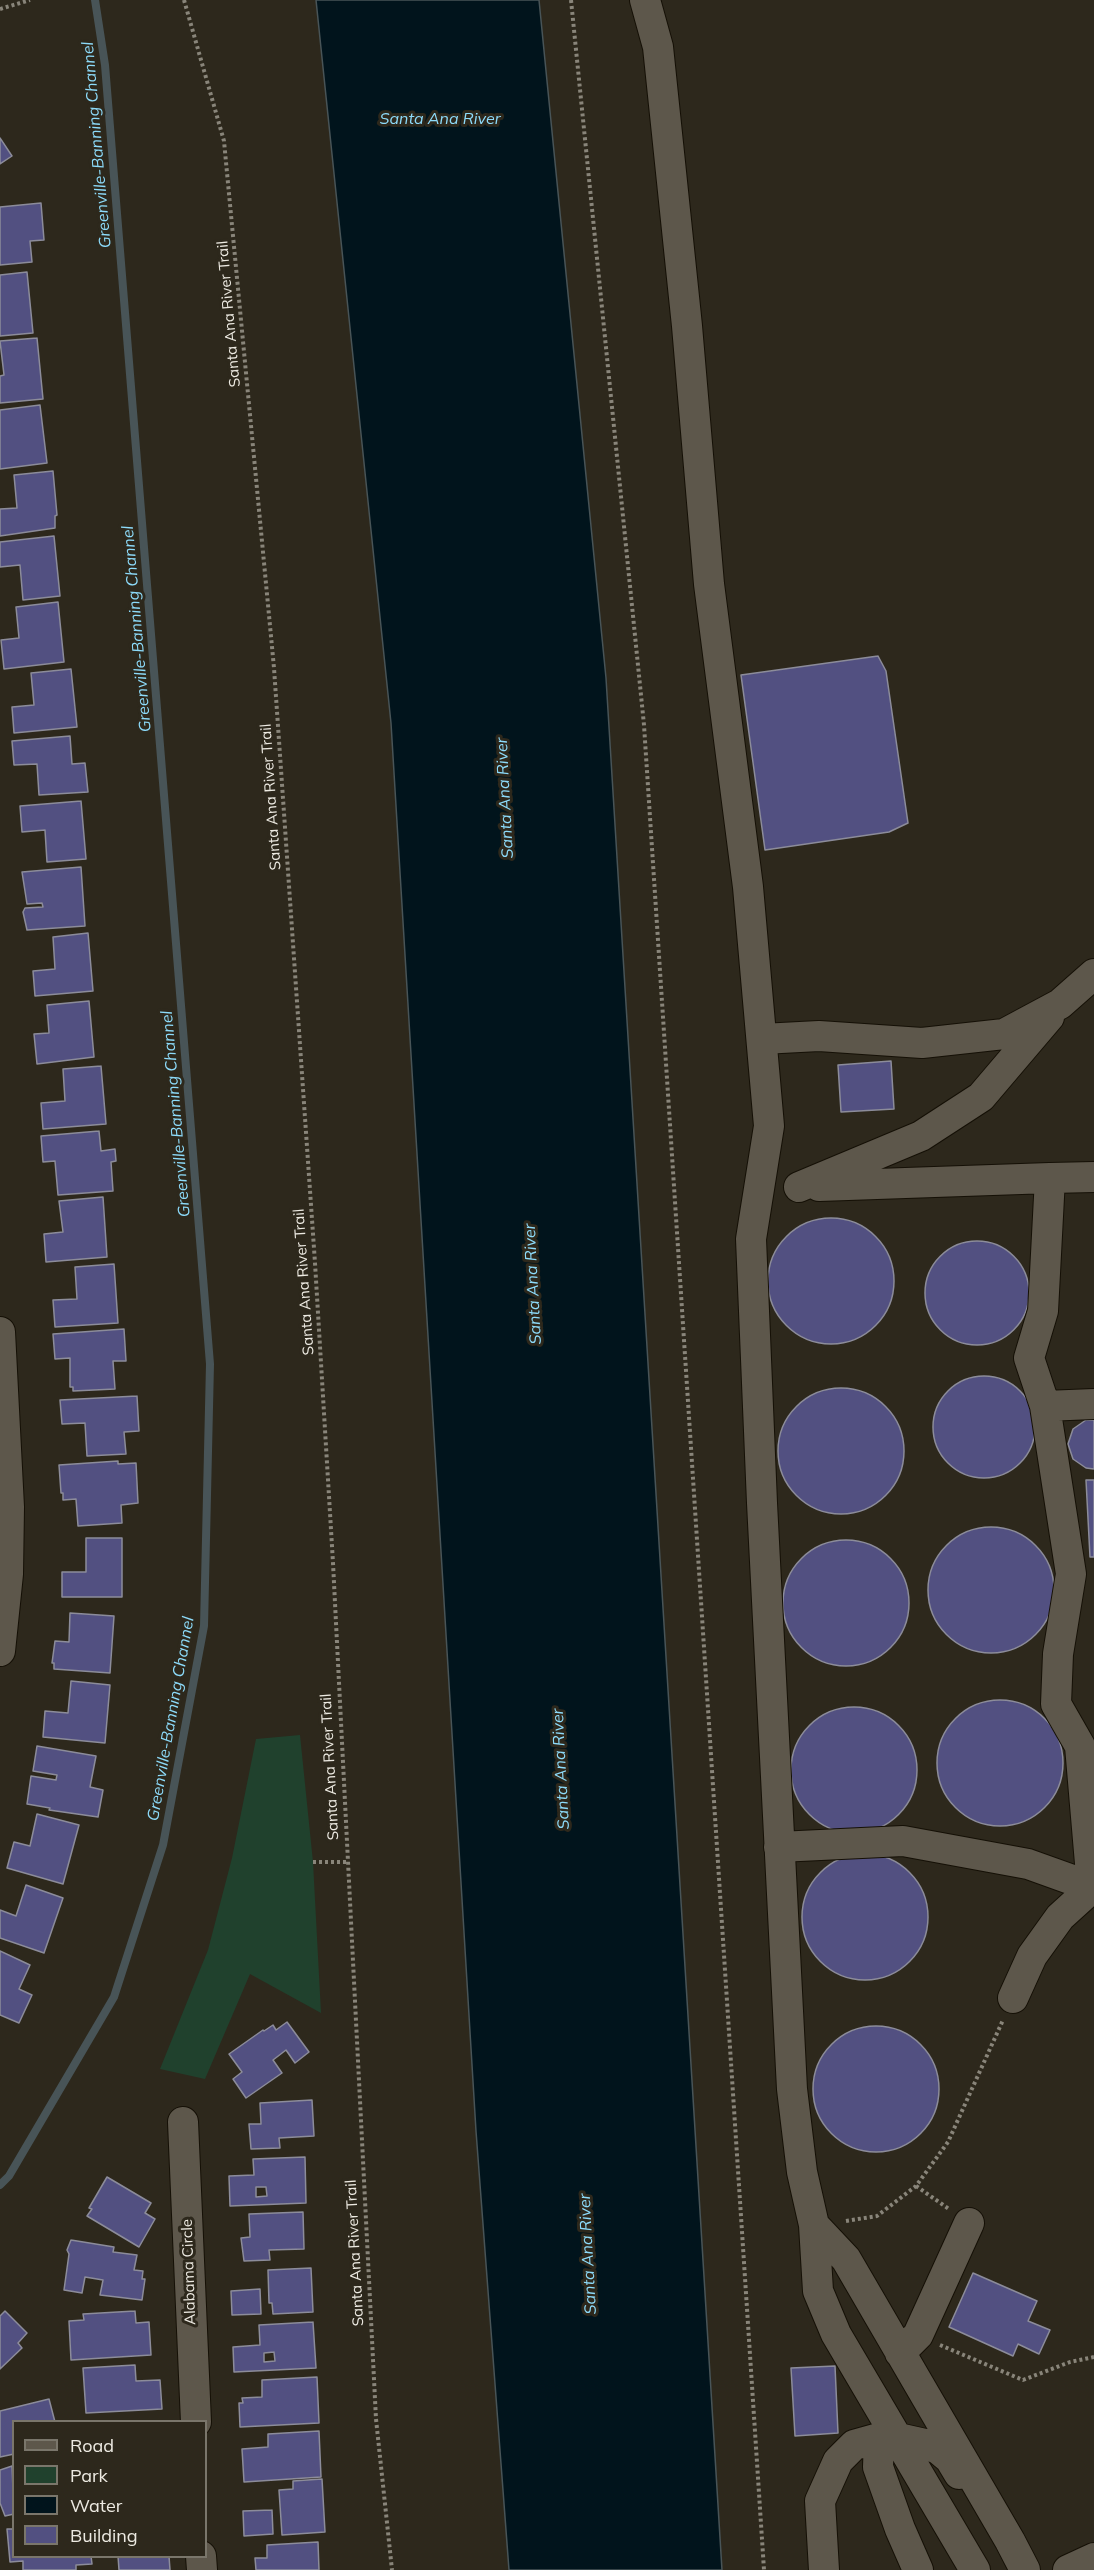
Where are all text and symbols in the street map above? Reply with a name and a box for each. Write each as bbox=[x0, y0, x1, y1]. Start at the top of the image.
water label: Greenville-Banning Channel bbox=[78, 41, 116, 249]
water label: Santa Ana River bbox=[379, 109, 501, 129]
street label: Santa Ana River Trail bbox=[214, 240, 244, 388]
water label: Greenville-Banning Channel bbox=[118, 525, 156, 733]
street label: Santa Ana River Trail bbox=[257, 723, 285, 871]
water label: Santa Ana River bbox=[492, 737, 518, 859]
water label: Greenville-Banning Channel bbox=[157, 1010, 195, 1218]
street label: Santa Ana River Trail bbox=[290, 1208, 318, 1356]
water label: Santa Ana River bbox=[520, 1223, 546, 1345]
water label: Greenville-Banning Channel bbox=[144, 1615, 198, 1823]
street label: Santa Ana River Trail bbox=[317, 1693, 343, 1841]
water label: Santa Ana River bbox=[548, 1708, 574, 1830]
street label: Santa Ana River Trail bbox=[342, 2179, 368, 2327]
water label: Santa Ana River bbox=[575, 2193, 601, 2315]
street label: Alabama Circle bbox=[178, 2219, 200, 2325]
legend bbox=[12, 2420, 207, 2558]
text: Road bbox=[70, 2434, 114, 2457]
text: Park bbox=[70, 2464, 108, 2487]
text: Water bbox=[70, 2494, 122, 2517]
text: Building bbox=[70, 2524, 138, 2547]

